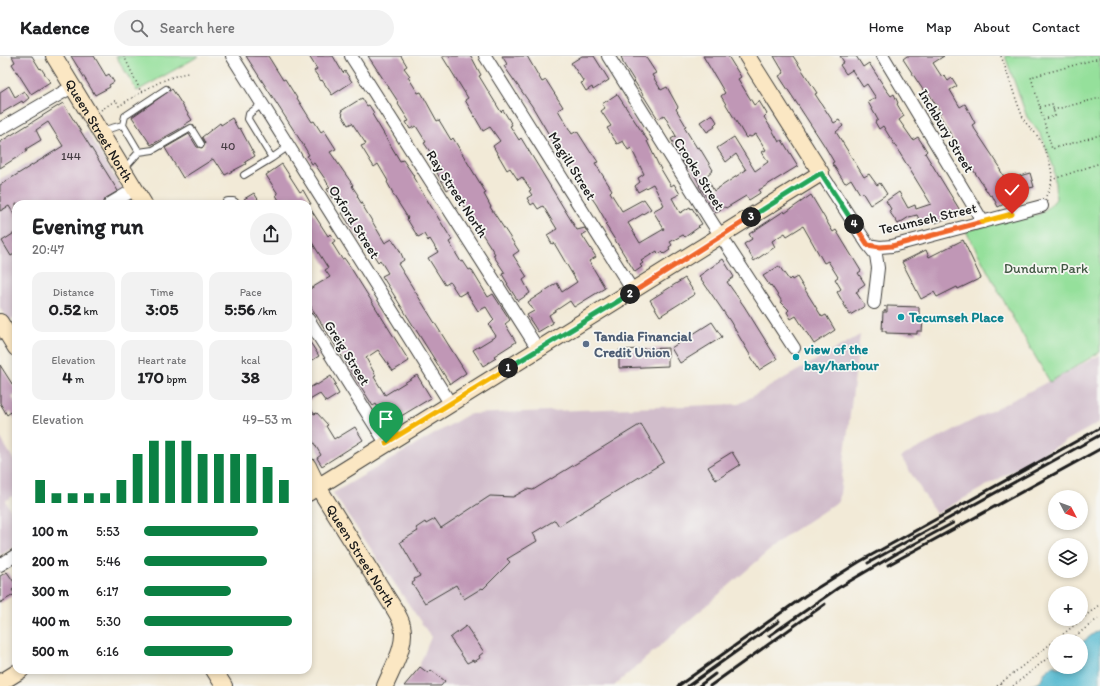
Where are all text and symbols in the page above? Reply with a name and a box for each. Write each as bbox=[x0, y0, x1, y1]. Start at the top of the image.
search box bbox=[114, 10, 394, 46]
text: Kadence bbox=[20, 16, 90, 39]
icon: search bbox=[128, 17, 150, 39]
text: Search here bbox=[160, 19, 235, 37]
text: Home bbox=[869, 19, 904, 36]
text: Map bbox=[926, 19, 952, 36]
text: About bbox=[974, 19, 1010, 36]
text: Contact bbox=[1032, 19, 1080, 36]
street label: Queen Street North bbox=[61, 76, 137, 185]
street label: Inchbury Street bbox=[914, 86, 978, 176]
street label: Magill Street bbox=[544, 129, 600, 203]
street label: Crooks Street bbox=[670, 135, 728, 213]
house number: 40 bbox=[221, 139, 235, 153]
street label: Ray Street North bbox=[422, 147, 492, 241]
house number: 144 bbox=[61, 149, 81, 163]
pin bbox=[995, 173, 1029, 214]
icon: check bbox=[1001, 179, 1023, 201]
street label: Oxford Street bbox=[325, 182, 383, 262]
street label: Tecumseh Street bbox=[878, 200, 978, 238]
pin: 3 bbox=[741, 207, 761, 227]
text: 3 bbox=[748, 210, 754, 223]
text: Evening run bbox=[32, 213, 144, 240]
button: share bbox=[250, 213, 292, 255]
pin: 4 bbox=[844, 214, 864, 234]
text: 4 bbox=[851, 217, 857, 230]
text: 20:47 bbox=[32, 242, 64, 257]
park label: Dundurn Park bbox=[1004, 260, 1089, 277]
pin: 2 bbox=[620, 284, 640, 304]
text: Distance bbox=[53, 286, 94, 299]
text: Time bbox=[150, 286, 174, 299]
text: Pace bbox=[240, 286, 262, 299]
text: 2 bbox=[627, 287, 633, 300]
text: 0.52 bbox=[49, 299, 81, 319]
text: 3:05 bbox=[146, 299, 178, 319]
text: 5:56 bbox=[224, 299, 255, 319]
text: km bbox=[81, 305, 98, 318]
text: /km bbox=[255, 305, 277, 318]
place label: Tecumseh Place bbox=[908, 309, 1004, 326]
marker: Tecumseh Place bbox=[896, 312, 906, 322]
street label: Greig Street bbox=[320, 318, 374, 388]
place label: Tandia Financial Credit Union bbox=[593, 328, 693, 361]
marker: Tandia Financial Credit Union bbox=[581, 339, 591, 349]
place label: view of the bay/harbour bbox=[804, 341, 879, 374]
marker: view of the bay/harbour bbox=[791, 352, 801, 362]
text: Elevation bbox=[51, 354, 95, 367]
text: Heart rate bbox=[138, 354, 186, 367]
text: kcal bbox=[241, 354, 260, 367]
pin: 1 bbox=[498, 358, 518, 378]
text: 1 bbox=[505, 361, 511, 374]
text: 4 bbox=[62, 367, 73, 387]
text: 170 bbox=[137, 367, 164, 387]
text: 38 bbox=[241, 367, 260, 387]
text: m bbox=[73, 373, 84, 386]
text: bpm bbox=[164, 373, 187, 386]
pin bbox=[369, 402, 403, 443]
icon: arrive bbox=[375, 408, 397, 430]
text: Elevation bbox=[32, 412, 84, 427]
text: 49–53 m bbox=[242, 412, 292, 427]
north arrow bbox=[1048, 490, 1088, 530]
map controls bbox=[1048, 490, 1088, 674]
street label: Queen Street North bbox=[322, 501, 399, 610]
text: 100 m bbox=[32, 524, 68, 539]
text: 5:53 bbox=[96, 524, 120, 539]
button: layers bbox=[1048, 538, 1088, 578]
text: 200 m bbox=[32, 554, 69, 569]
text: 5:46 bbox=[96, 554, 121, 569]
text: 300 m bbox=[32, 584, 69, 599]
text: 6:17 bbox=[96, 584, 119, 599]
button: + bbox=[1048, 586, 1088, 626]
text: 400 m bbox=[32, 614, 70, 629]
text: 5:30 bbox=[96, 614, 121, 629]
button: − bbox=[1048, 634, 1088, 674]
text: 500 m bbox=[32, 644, 69, 659]
text: 6:16 bbox=[96, 644, 119, 659]

